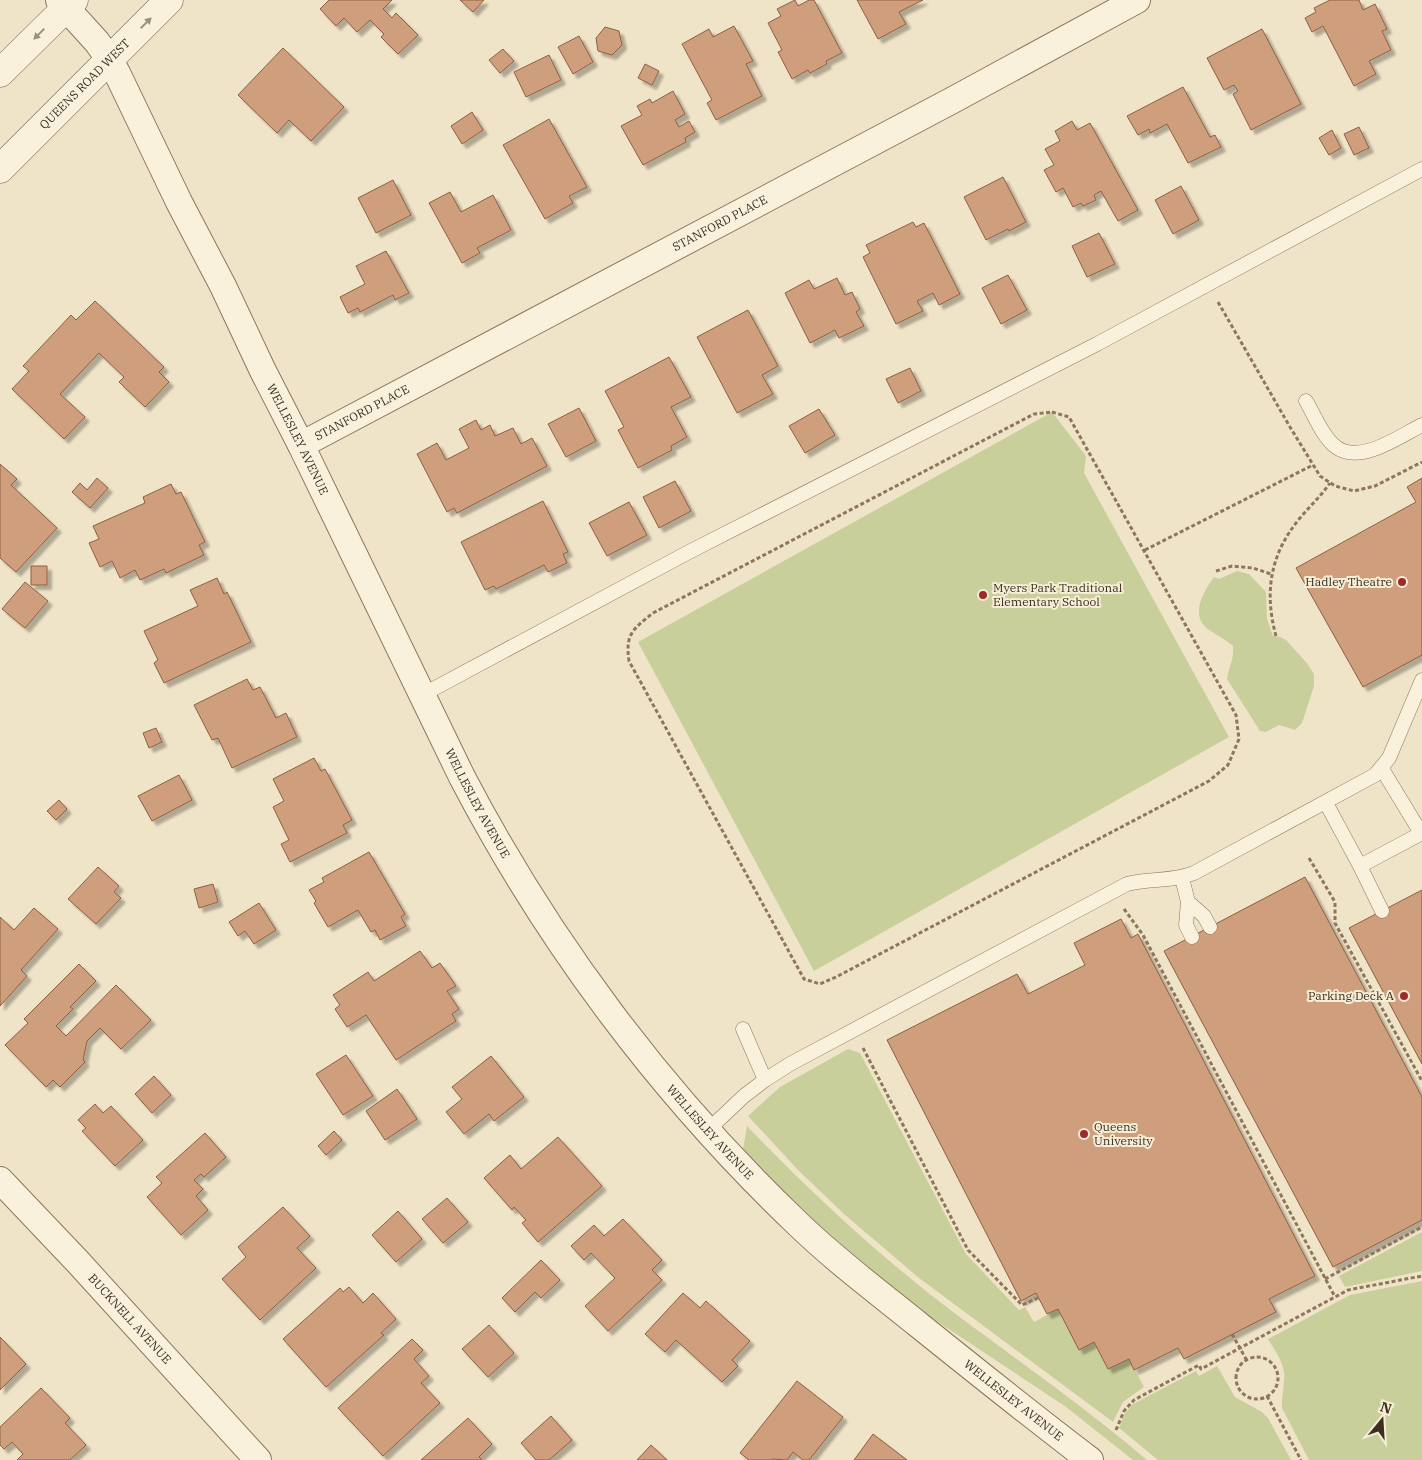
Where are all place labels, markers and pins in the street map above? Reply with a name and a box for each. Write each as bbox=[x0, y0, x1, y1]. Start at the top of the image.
place label: Hadley Theatre bbox=[1305, 574, 1392, 589]
marker: Hadley Theatre bbox=[1396, 576, 1408, 588]
place label: Myers Park Traditional Elementary School bbox=[993, 580, 1123, 609]
marker: Myers Park Traditional Elementary School bbox=[977, 589, 989, 601]
place label: Parking Deck A bbox=[1308, 988, 1395, 1003]
marker: Parking Deck A bbox=[1398, 990, 1410, 1002]
place label: Queens University bbox=[1094, 1119, 1153, 1148]
marker: Queens University bbox=[1078, 1128, 1090, 1140]

